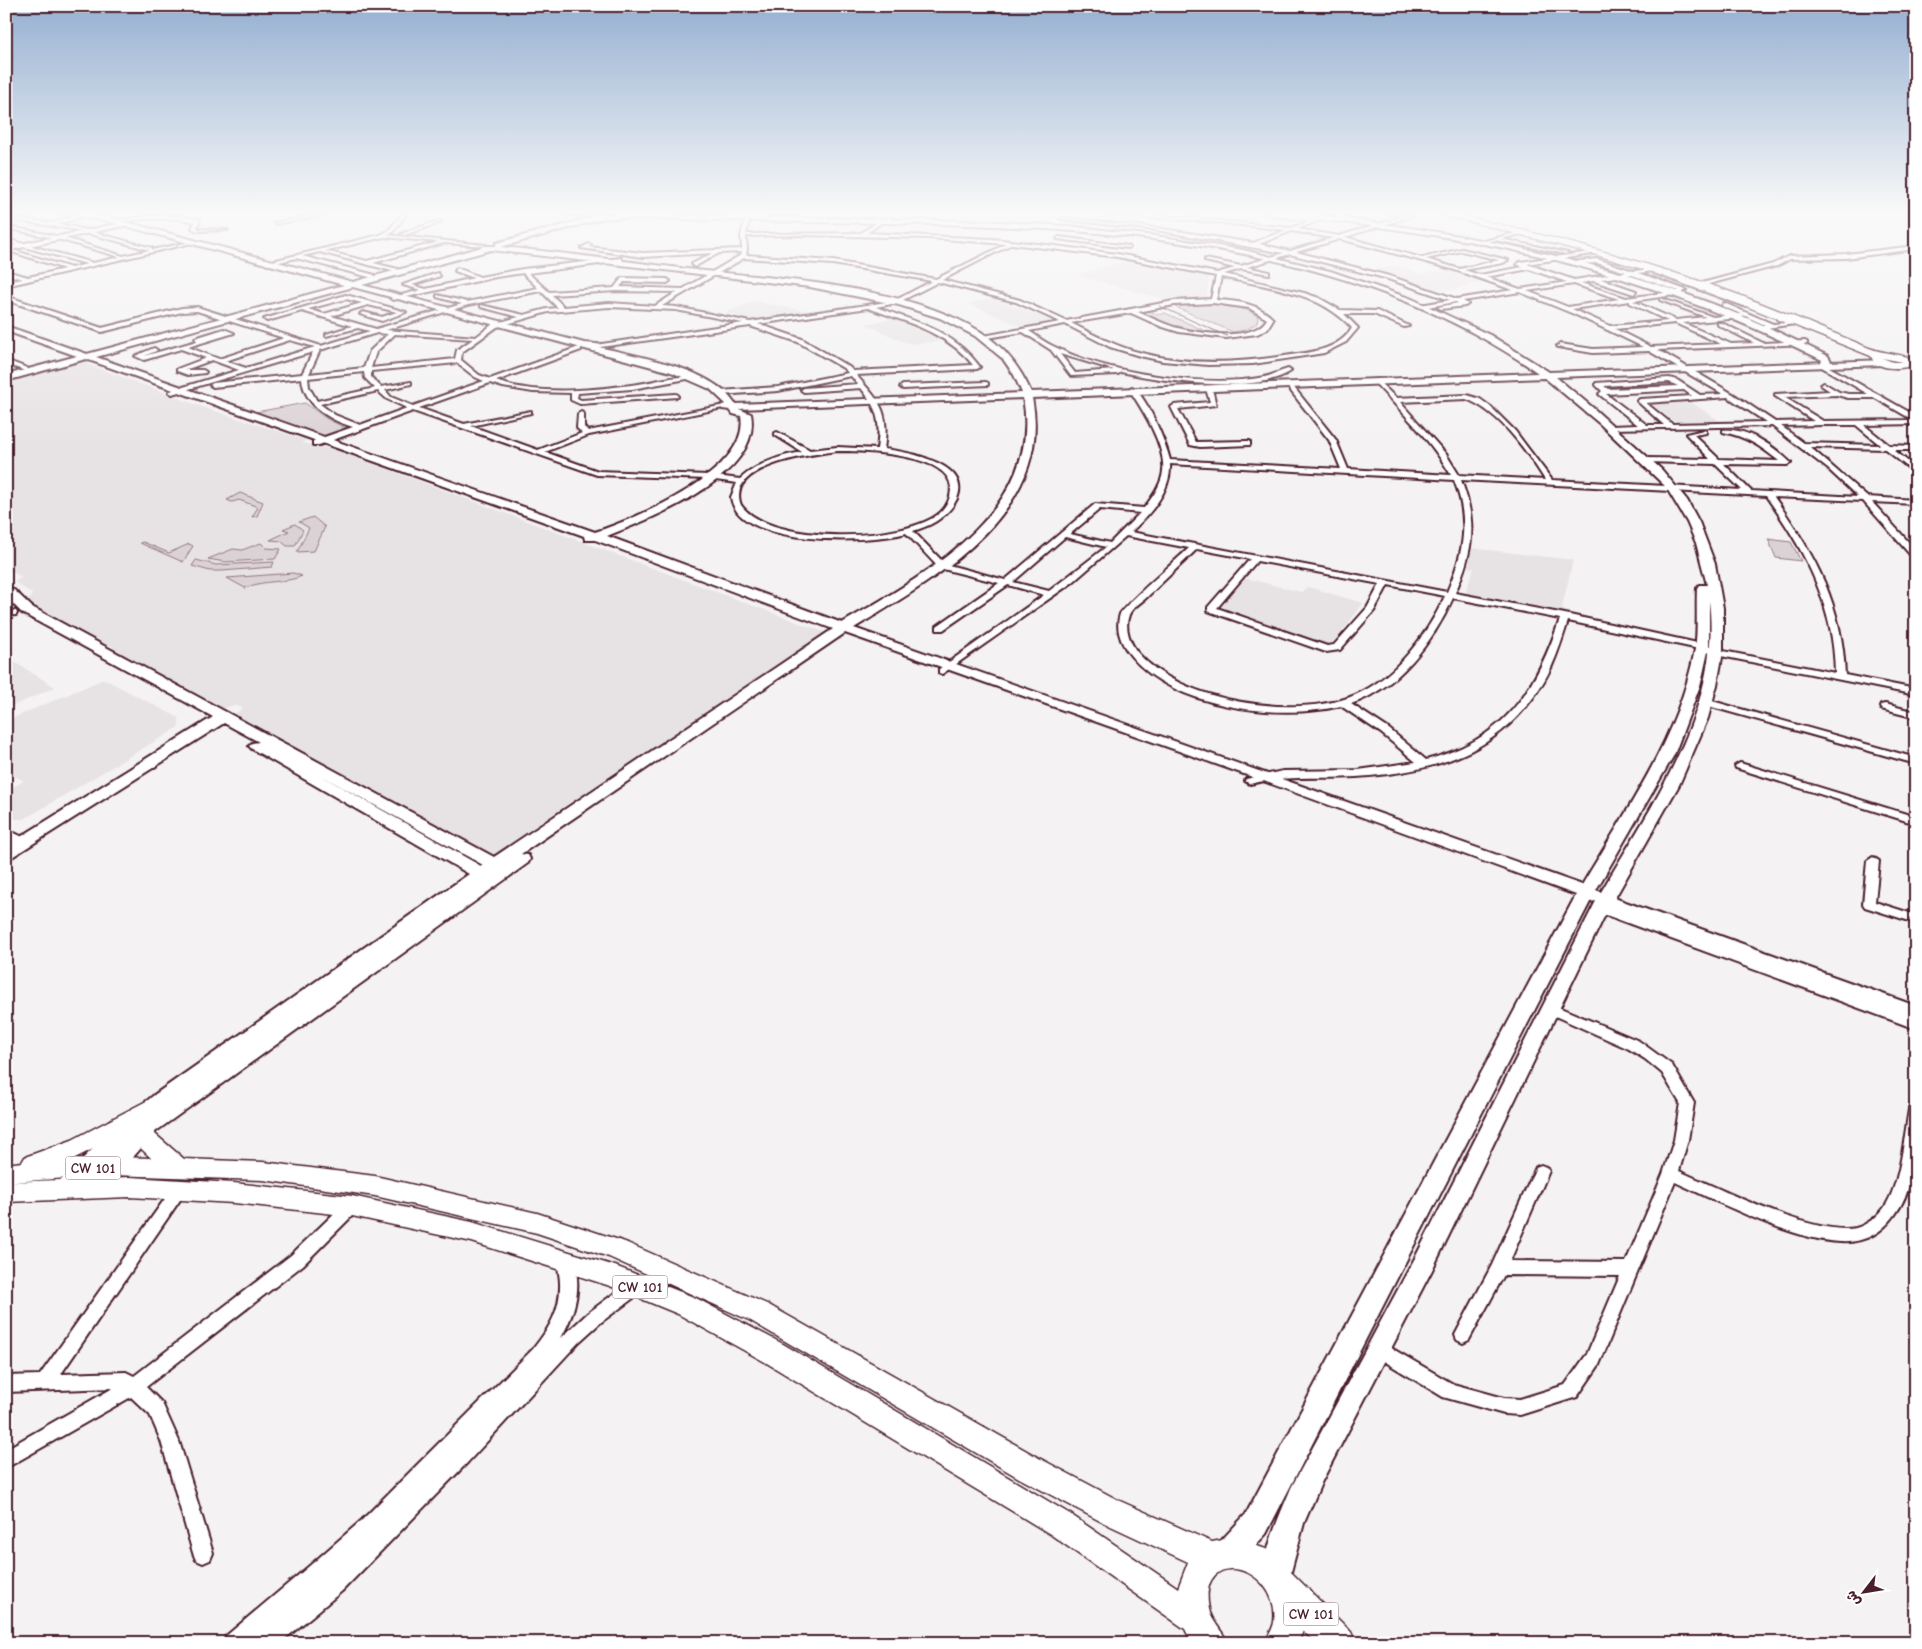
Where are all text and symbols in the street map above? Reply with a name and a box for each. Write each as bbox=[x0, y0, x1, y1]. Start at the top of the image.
road number: CW 101 bbox=[66, 1156, 120, 1180]
road number: CW 101 bbox=[612, 1275, 668, 1298]
north arrow bbox=[1840, 1566, 1890, 1616]
text: ش bbox=[1842, 1587, 1865, 1609]
road number: CW 101 bbox=[1284, 1602, 1338, 1626]

